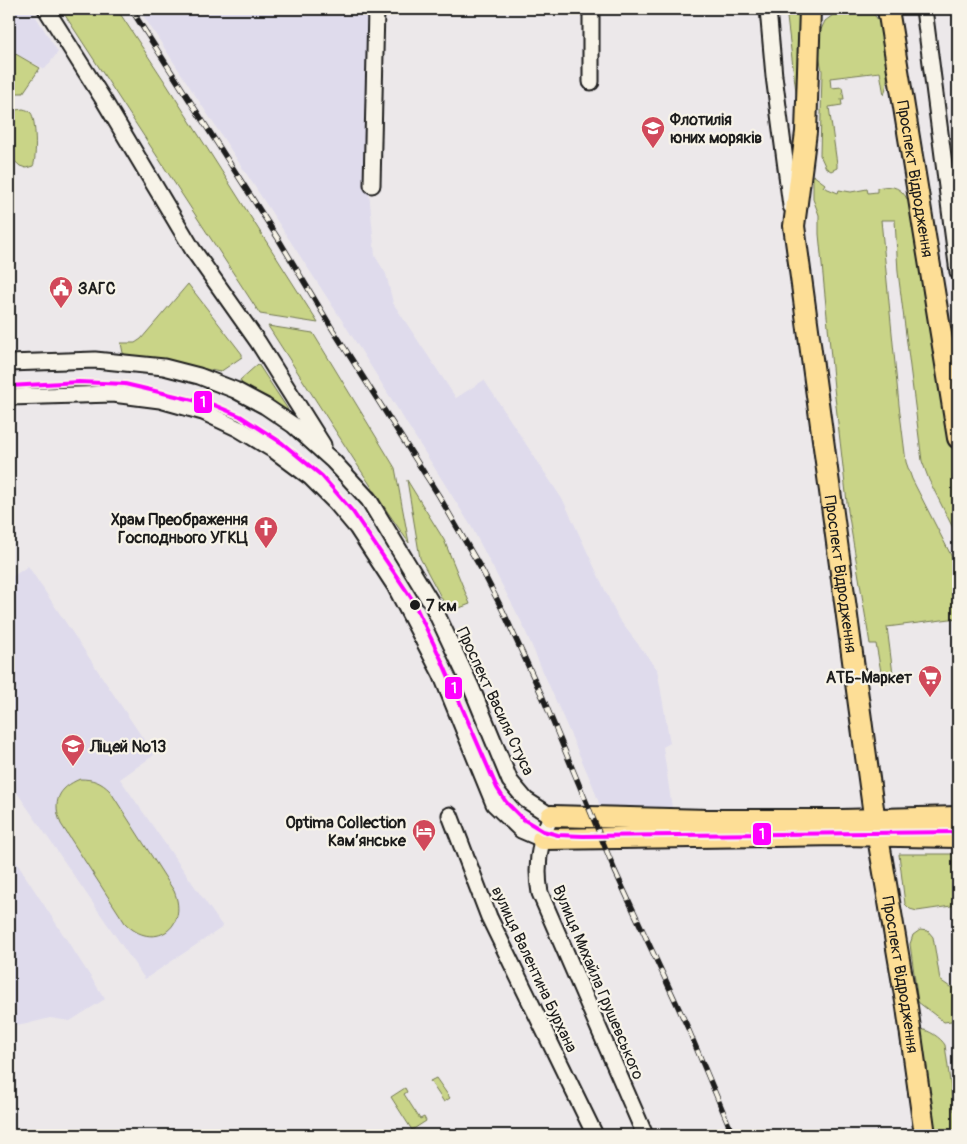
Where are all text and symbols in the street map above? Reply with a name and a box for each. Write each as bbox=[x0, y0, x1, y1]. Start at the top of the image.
street label: Проспект Відродження bbox=[892, 99, 937, 259]
place label: Флотилія юних моряків bbox=[669, 110, 762, 148]
school or university icon: Флотилія юних моряків bbox=[640, 115, 666, 149]
public building icon: ЗАГС bbox=[48, 275, 74, 309]
place label: ЗАГС bbox=[78, 279, 116, 299]
line badge: 1 bbox=[193, 390, 213, 414]
text: 1 bbox=[200, 394, 206, 411]
street label: Проспект Відродження bbox=[820, 494, 861, 654]
place label: Храм Преображення Господнього УГКЦ bbox=[111, 510, 249, 548]
church icon: Храм Преображення Господнього УГКЦ bbox=[253, 515, 279, 549]
place label: 7 км bbox=[426, 596, 457, 616]
marker: 7 км bbox=[408, 598, 422, 612]
street label: Проспект Василя Стуса bbox=[452, 624, 538, 779]
supermarket icon: АТБ-Маркет bbox=[917, 664, 943, 698]
place label: АТБ-Маркет bbox=[826, 668, 913, 688]
line badge: 1 bbox=[444, 676, 463, 700]
text: 1 bbox=[451, 680, 457, 697]
school or university icon: Ліцей №13 bbox=[60, 733, 86, 767]
place label: Ліцей №13 bbox=[89, 737, 166, 757]
place label: Optima Collection Кам’янське bbox=[285, 813, 407, 851]
hotel icon: Optima Collection Кам’янське bbox=[411, 818, 437, 852]
line badge: 1 bbox=[752, 822, 772, 846]
text: 1 bbox=[759, 826, 765, 843]
street label: Вулиця Михайла Грушевського bbox=[548, 882, 648, 1083]
street label: вулиця Валентина Бурхана bbox=[487, 883, 581, 1056]
street label: Проспект Відродження bbox=[877, 895, 922, 1054]

